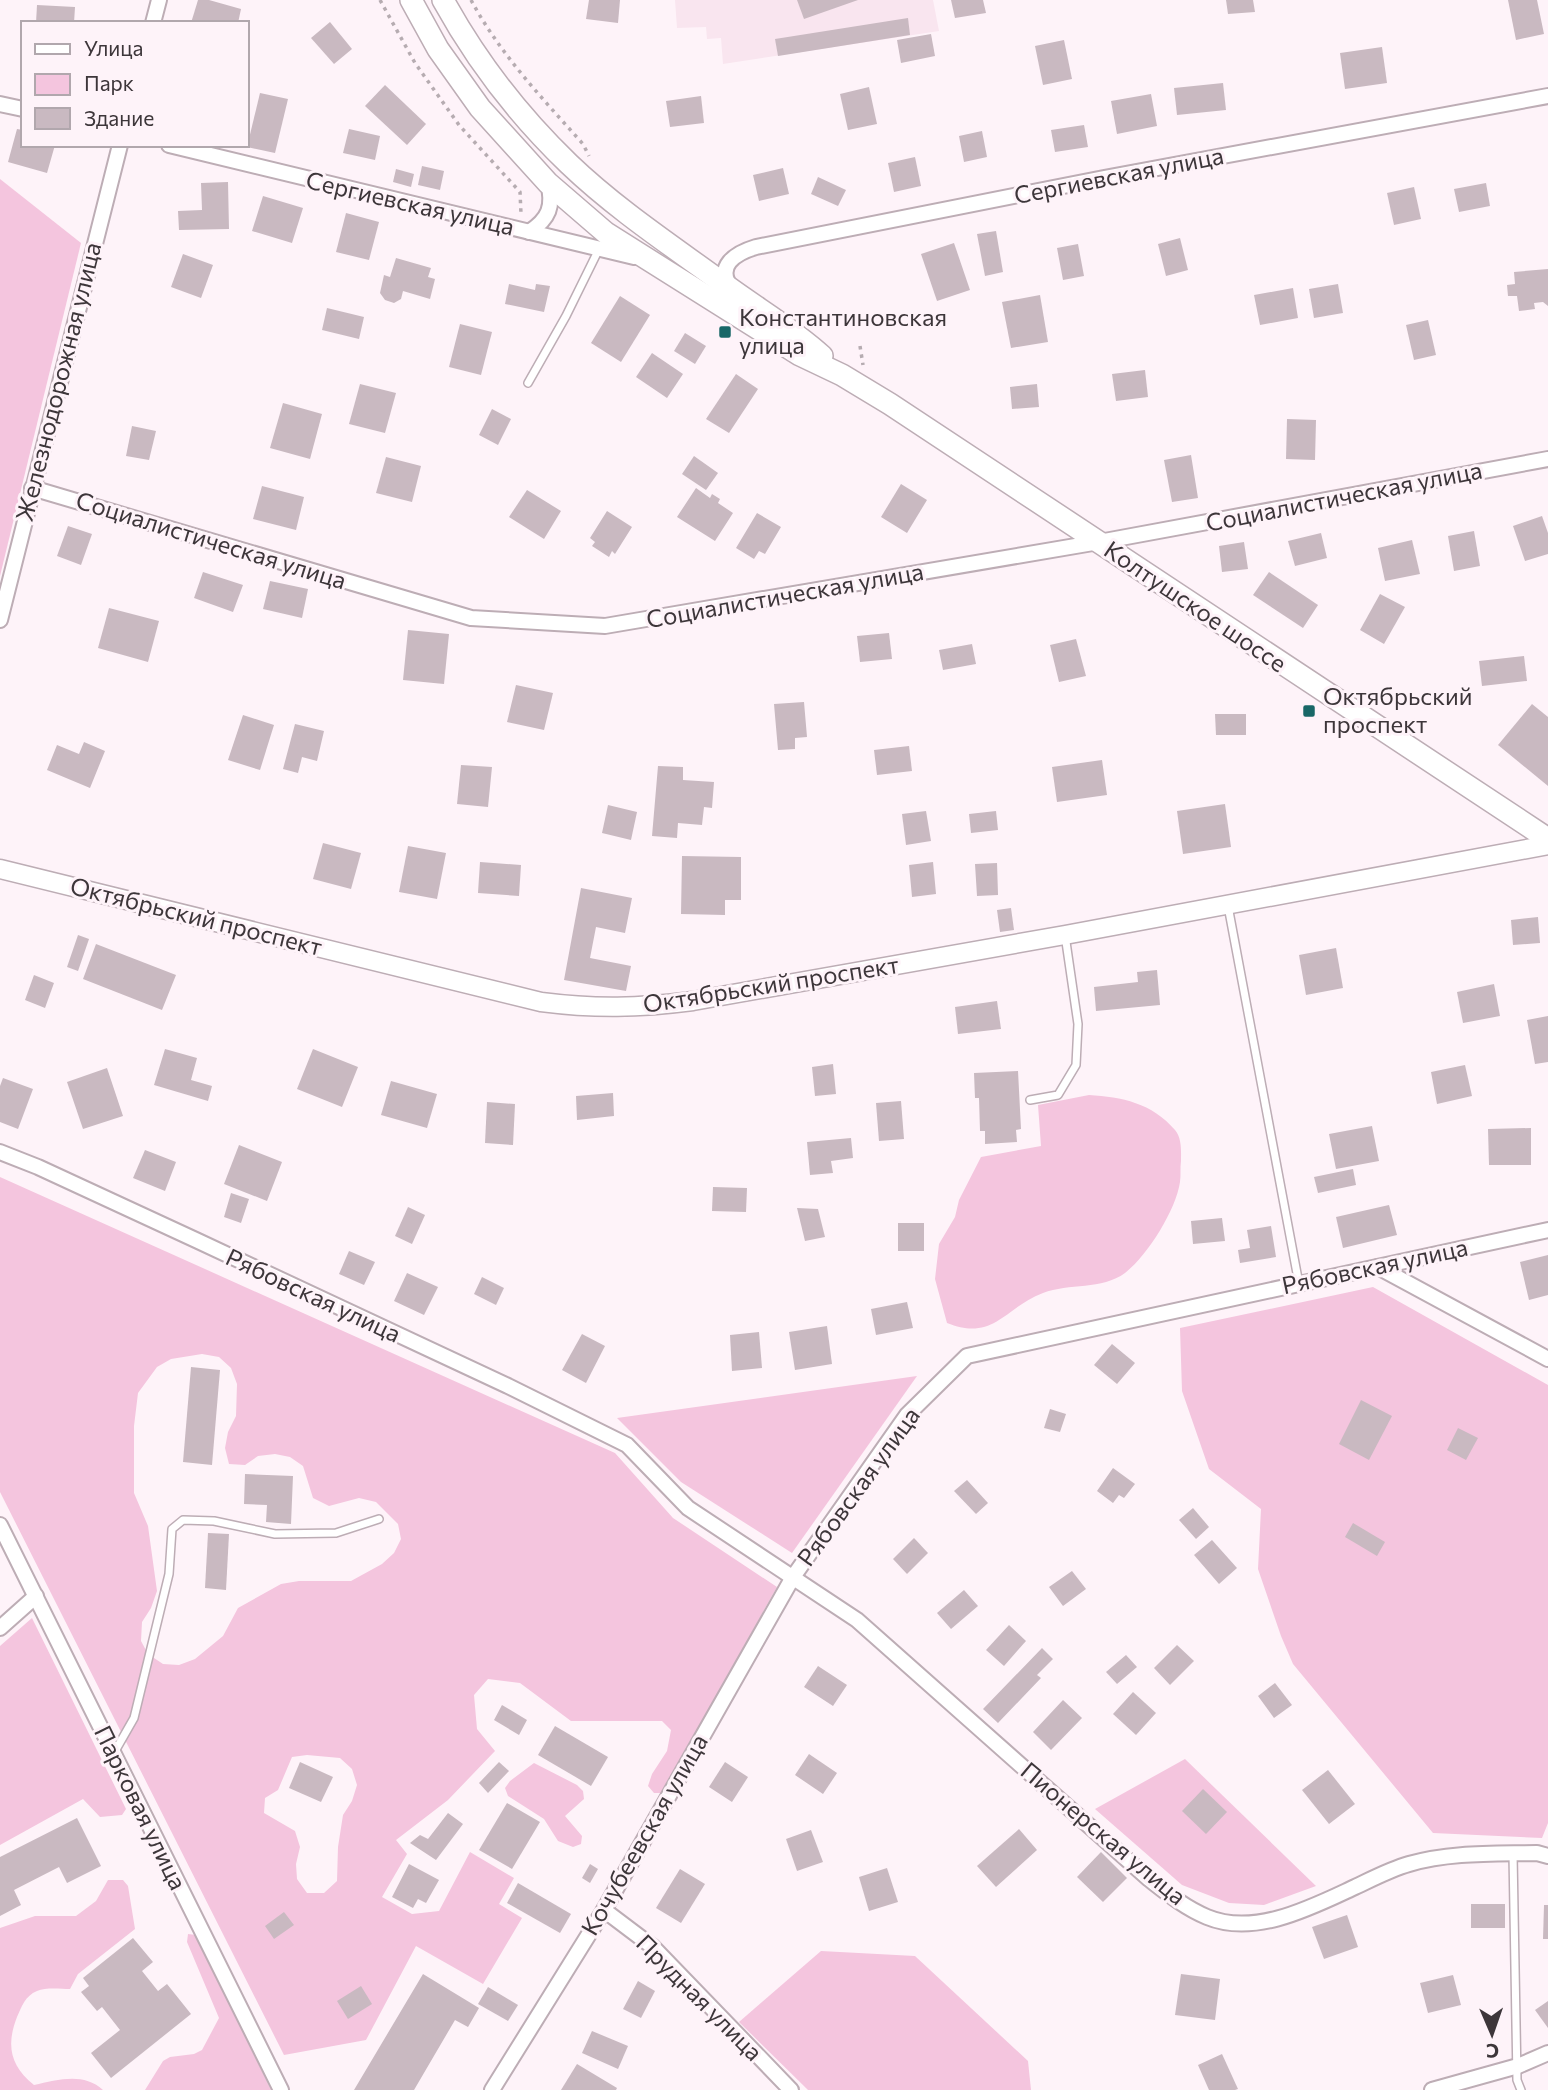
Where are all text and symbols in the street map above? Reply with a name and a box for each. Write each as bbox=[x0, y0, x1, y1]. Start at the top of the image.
legend bbox=[21, 21, 248, 147]
text: Улица bbox=[84, 35, 143, 60]
text: Парк bbox=[84, 70, 134, 95]
text: Здание bbox=[84, 105, 154, 130]
street label: Сергиевская улица bbox=[1011, 140, 1226, 209]
street label: Сергиевская улица bbox=[303, 164, 517, 241]
street label: Железнодорожная улица bbox=[9, 239, 106, 524]
place label: Константиновская улица bbox=[739, 302, 947, 359]
marker: Константиновская улица bbox=[717, 324, 733, 340]
street label: Социалистическая улица bbox=[1203, 454, 1484, 537]
street label: Социалистическая улица bbox=[73, 485, 350, 594]
street label: Колтушское шоссе bbox=[1099, 534, 1292, 677]
street label: Социалистическая улица bbox=[644, 556, 926, 633]
place label: Октябрьский проспект bbox=[1323, 681, 1473, 738]
marker: Октябрьский проспект bbox=[1301, 703, 1317, 719]
street label: Октябрьский проспект bbox=[67, 870, 325, 961]
street label: Октябрьский проспект bbox=[641, 949, 901, 1018]
street label: Рябовская улица bbox=[1279, 1232, 1470, 1299]
street label: Рябовская улица bbox=[222, 1241, 406, 1348]
street label: Рябовская улица bbox=[790, 1401, 925, 1571]
street label: Парковая улица bbox=[89, 1721, 194, 1894]
street label: Кочубеевская улица bbox=[574, 1729, 713, 1940]
street label: Пионерская улица bbox=[1016, 1755, 1192, 1910]
street label: Прудная улица bbox=[631, 1928, 769, 2066]
north arrow bbox=[1457, 1999, 1527, 2069]
text: С bbox=[1486, 2040, 1500, 2063]

